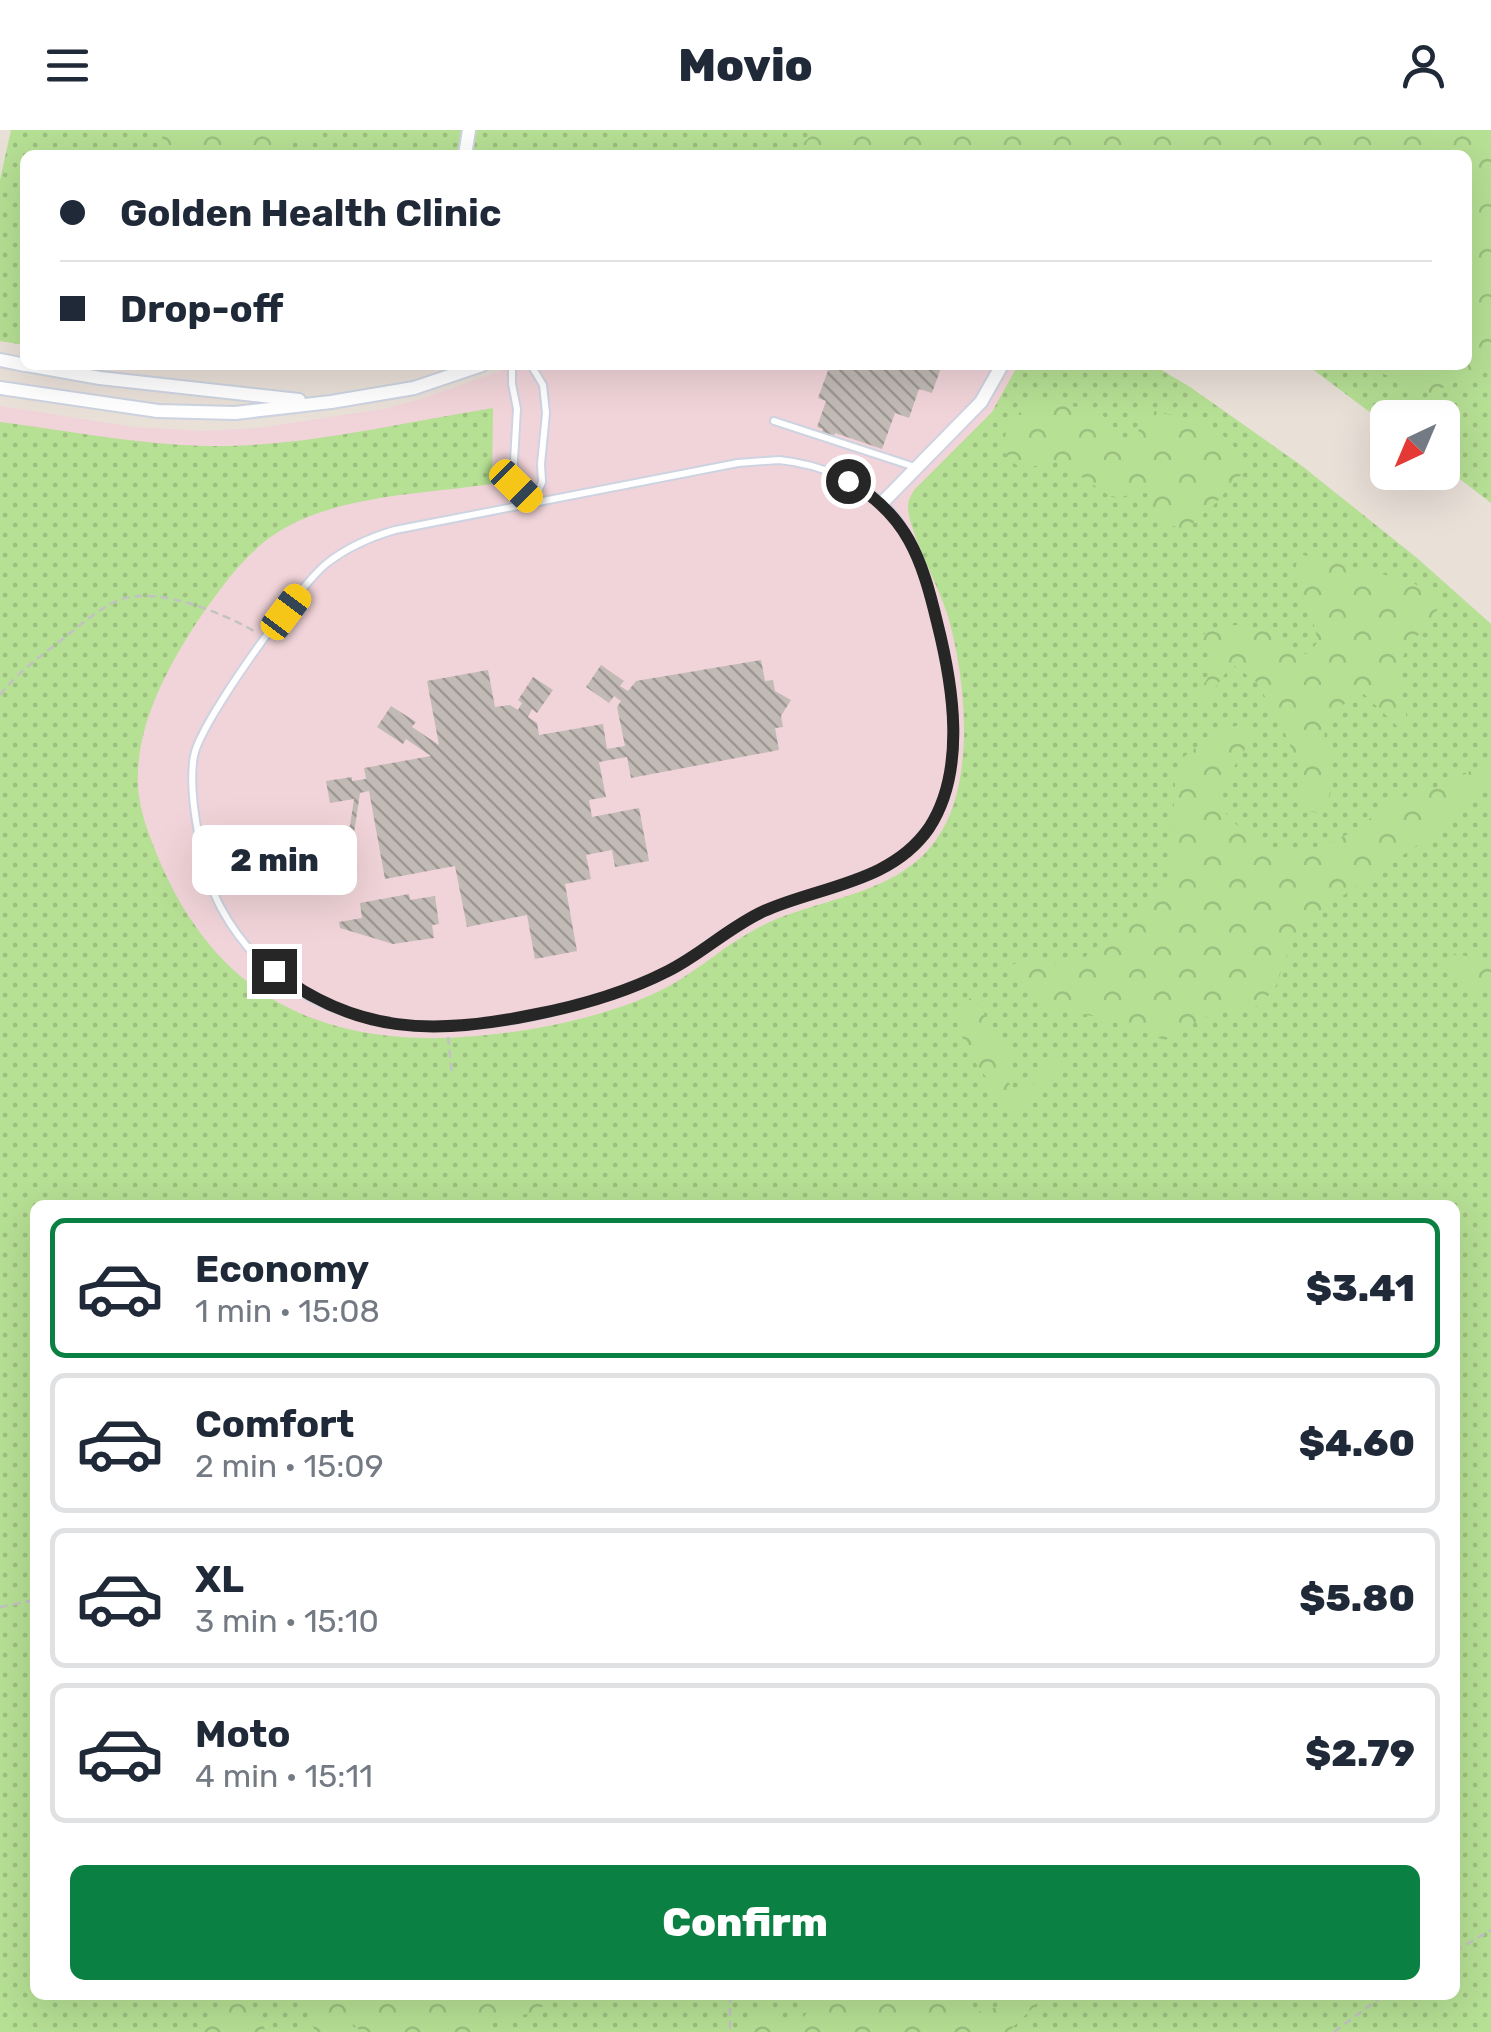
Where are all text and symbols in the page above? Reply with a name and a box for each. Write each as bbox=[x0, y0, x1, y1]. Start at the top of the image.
icon: menu bbox=[40, 38, 95, 93]
icon: person bbox=[1396, 38, 1451, 93]
text: Movio bbox=[678, 39, 813, 92]
text: Golden Health Clinic bbox=[120, 190, 501, 236]
text: Drop-off bbox=[120, 286, 283, 332]
north arrow bbox=[1370, 400, 1460, 490]
map controls bbox=[1370, 400, 1460, 490]
car bbox=[484, 454, 548, 518]
route start bbox=[826, 459, 871, 504]
car bbox=[256, 579, 316, 645]
callout: 2 min bbox=[192, 826, 356, 896]
text: 2 min bbox=[230, 841, 319, 879]
route end bbox=[252, 949, 297, 994]
icon: car bbox=[75, 1243, 165, 1333]
text: Economy bbox=[195, 1246, 369, 1292]
text: $3.41 bbox=[1306, 1265, 1415, 1311]
text: 1 min · 15:08 bbox=[195, 1292, 380, 1330]
icon: car bbox=[75, 1398, 165, 1488]
text: Comfort bbox=[195, 1401, 354, 1447]
text: $4.60 bbox=[1299, 1420, 1415, 1466]
text: 2 min · 15:09 bbox=[195, 1447, 384, 1485]
icon: car bbox=[75, 1553, 165, 1643]
text: XL bbox=[195, 1556, 244, 1602]
text: $5.80 bbox=[1299, 1575, 1415, 1621]
text: 3 min · 15:10 bbox=[195, 1602, 379, 1640]
icon: car bbox=[75, 1708, 165, 1798]
text: Moto bbox=[195, 1711, 291, 1757]
text: $2.79 bbox=[1305, 1730, 1415, 1776]
text: 4 min · 15:11 bbox=[195, 1757, 373, 1795]
button: Confirm bbox=[70, 1865, 1420, 1980]

